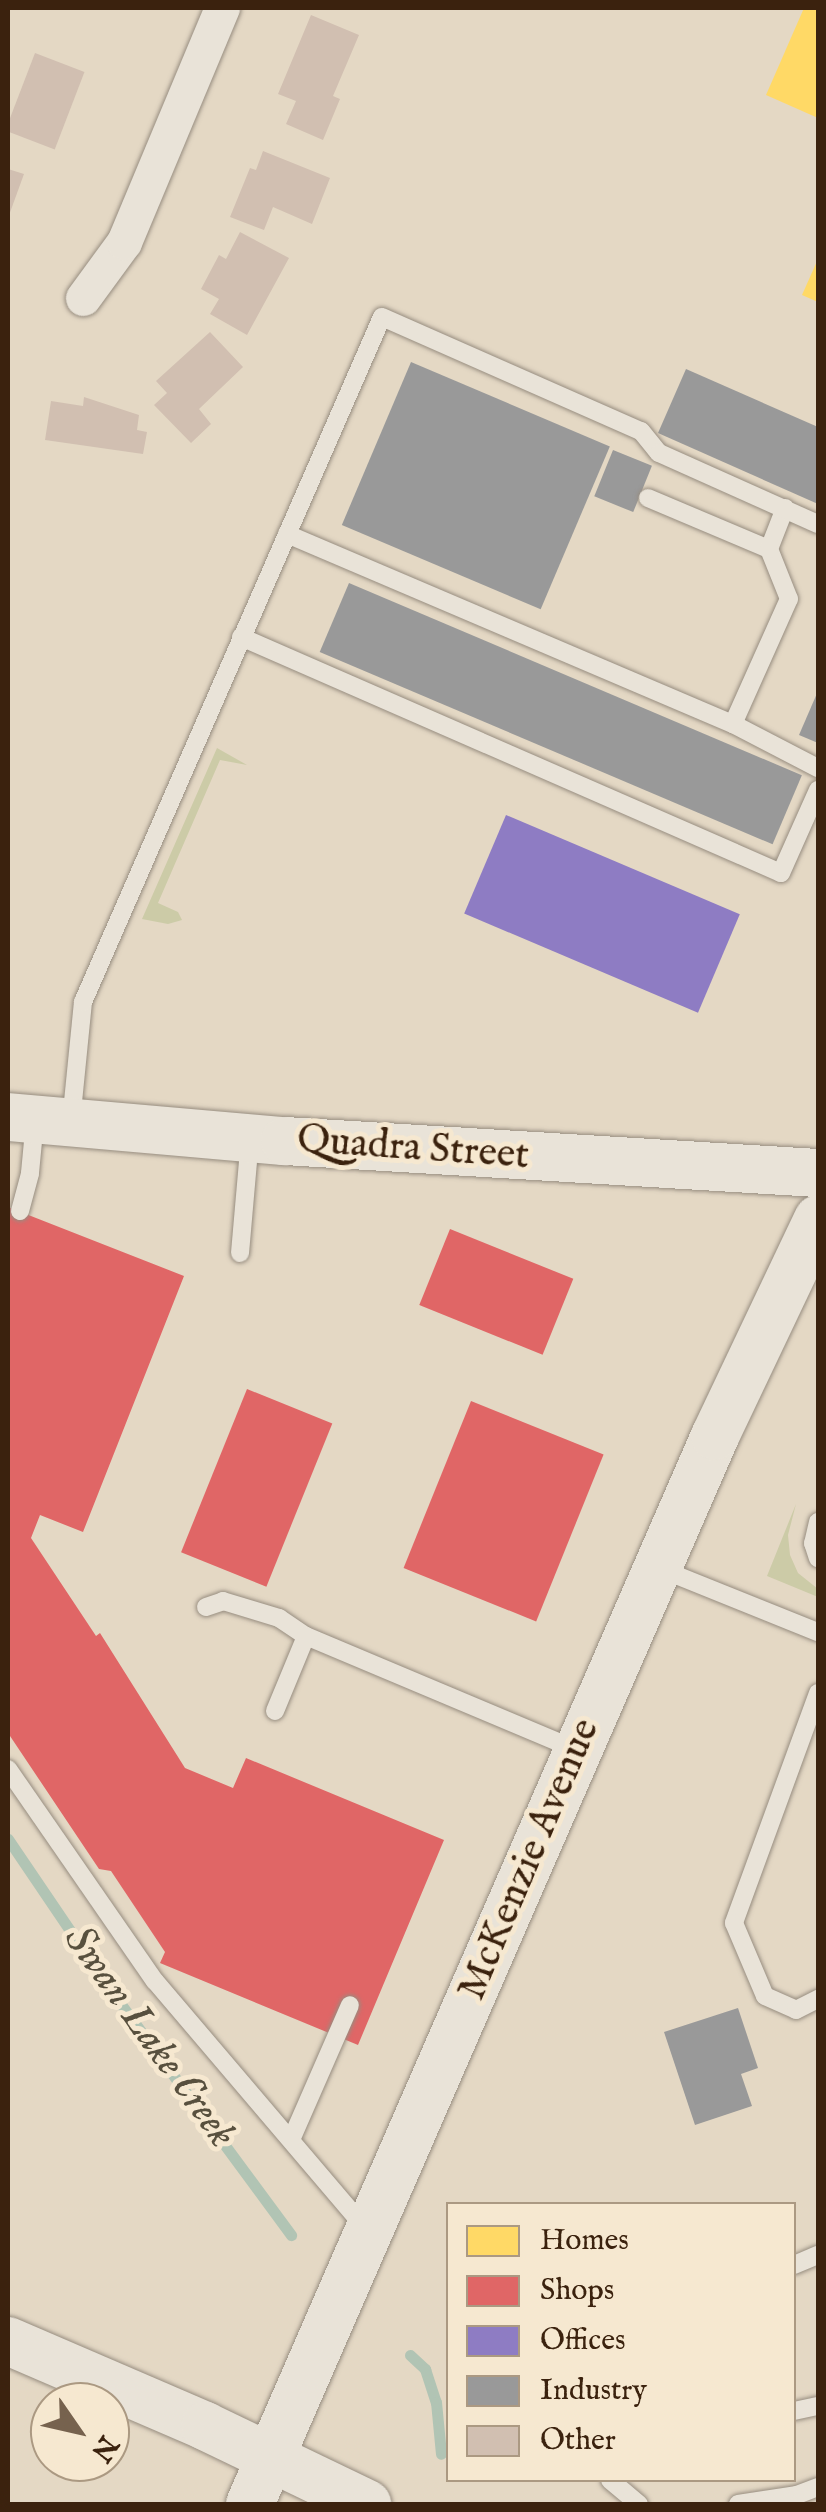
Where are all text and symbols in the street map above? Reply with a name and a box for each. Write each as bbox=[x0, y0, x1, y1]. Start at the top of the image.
street label: Quadra Street bbox=[296, 1117, 530, 1181]
street label: McKenzie Avenue bbox=[449, 1712, 611, 2008]
water label: Swan Lake Creek bbox=[52, 1916, 246, 2158]
legend bbox=[446, 2202, 796, 2482]
text: Homes bbox=[540, 2222, 629, 2260]
text: Shops bbox=[540, 2272, 614, 2310]
text: Offices bbox=[540, 2322, 626, 2360]
text: Industry bbox=[540, 2372, 647, 2410]
north arrow bbox=[30, 2382, 130, 2482]
text: Other bbox=[540, 2422, 616, 2460]
text: N bbox=[82, 2428, 125, 2468]

